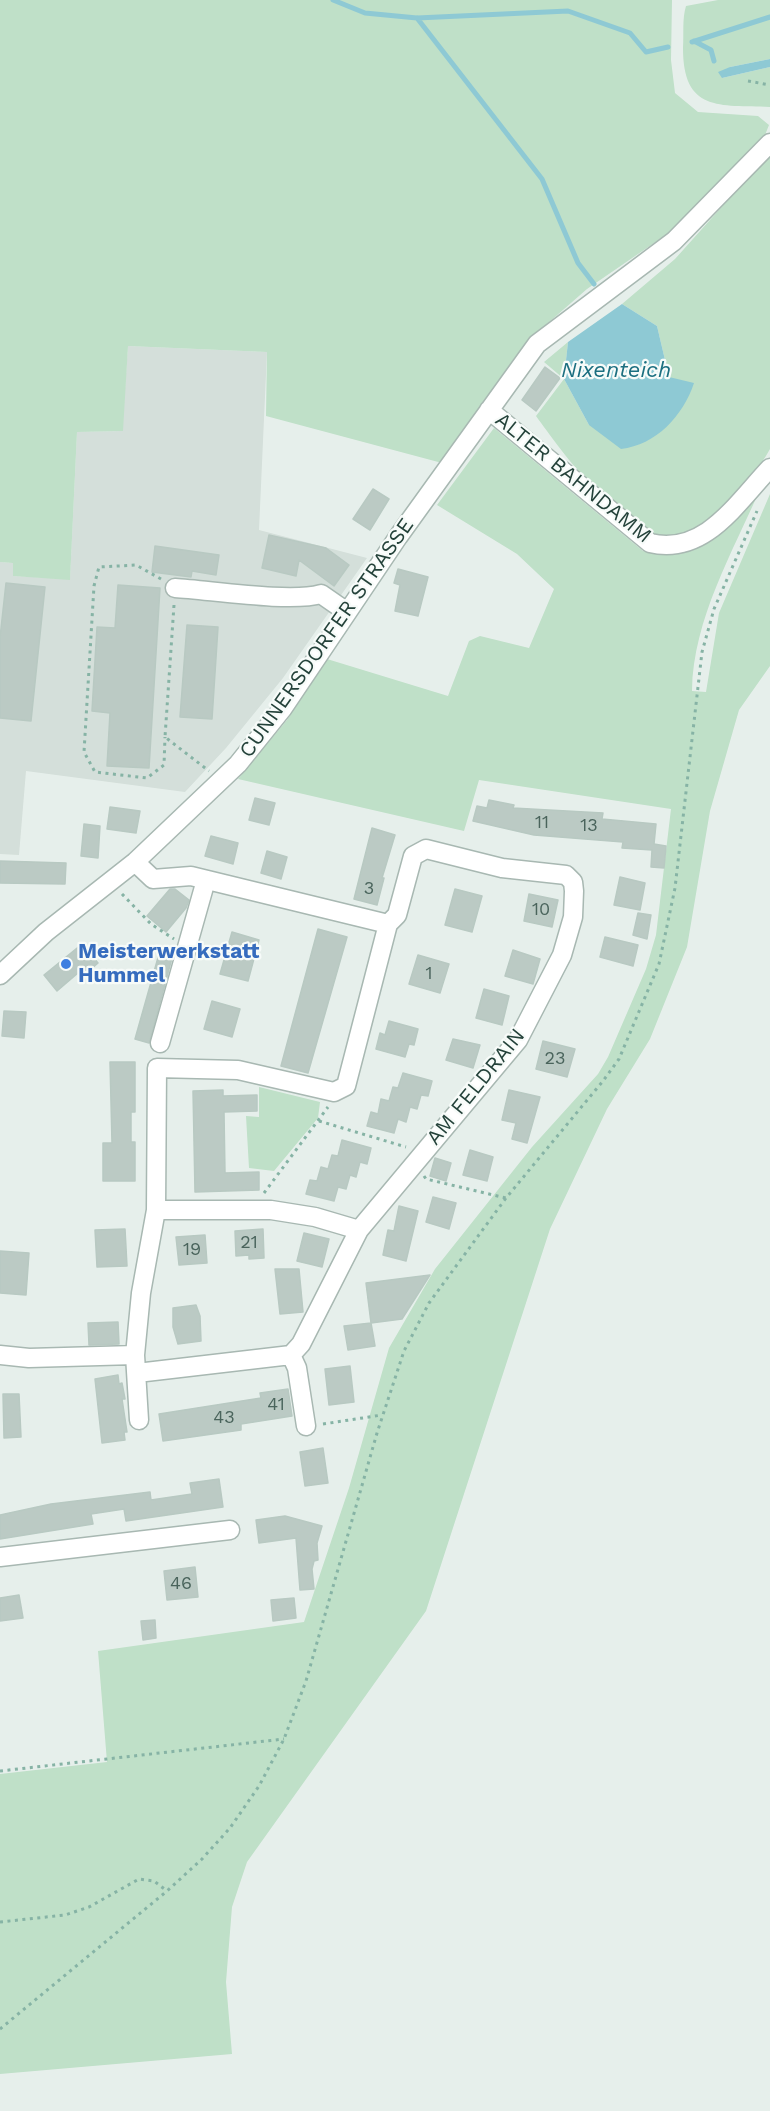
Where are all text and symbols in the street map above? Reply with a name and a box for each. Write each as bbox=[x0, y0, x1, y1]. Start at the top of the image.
water label: Nixenteich bbox=[561, 358, 671, 384]
street label: ALTER BAHNDAMM bbox=[490, 407, 656, 549]
street label: CUNNERSDORFER STRASSE bbox=[234, 513, 420, 763]
house number: 11 bbox=[535, 812, 549, 834]
house number: 13 bbox=[580, 815, 598, 837]
house number: 3 bbox=[364, 878, 374, 900]
house number: 10 bbox=[532, 899, 550, 921]
place label: Meisterwerkstatt Hummel bbox=[78, 939, 260, 989]
marker: Meisterwerkstatt Hummel bbox=[59, 957, 73, 971]
house number: 1 bbox=[425, 963, 433, 985]
street label: AM FELDRAIN bbox=[421, 1024, 531, 1150]
house number: 23 bbox=[545, 1048, 565, 1070]
house number: 21 bbox=[240, 1232, 258, 1254]
house number: 19 bbox=[183, 1239, 201, 1261]
house number: 41 bbox=[267, 1394, 285, 1416]
house number: 43 bbox=[213, 1407, 235, 1429]
house number: 46 bbox=[170, 1573, 192, 1595]

